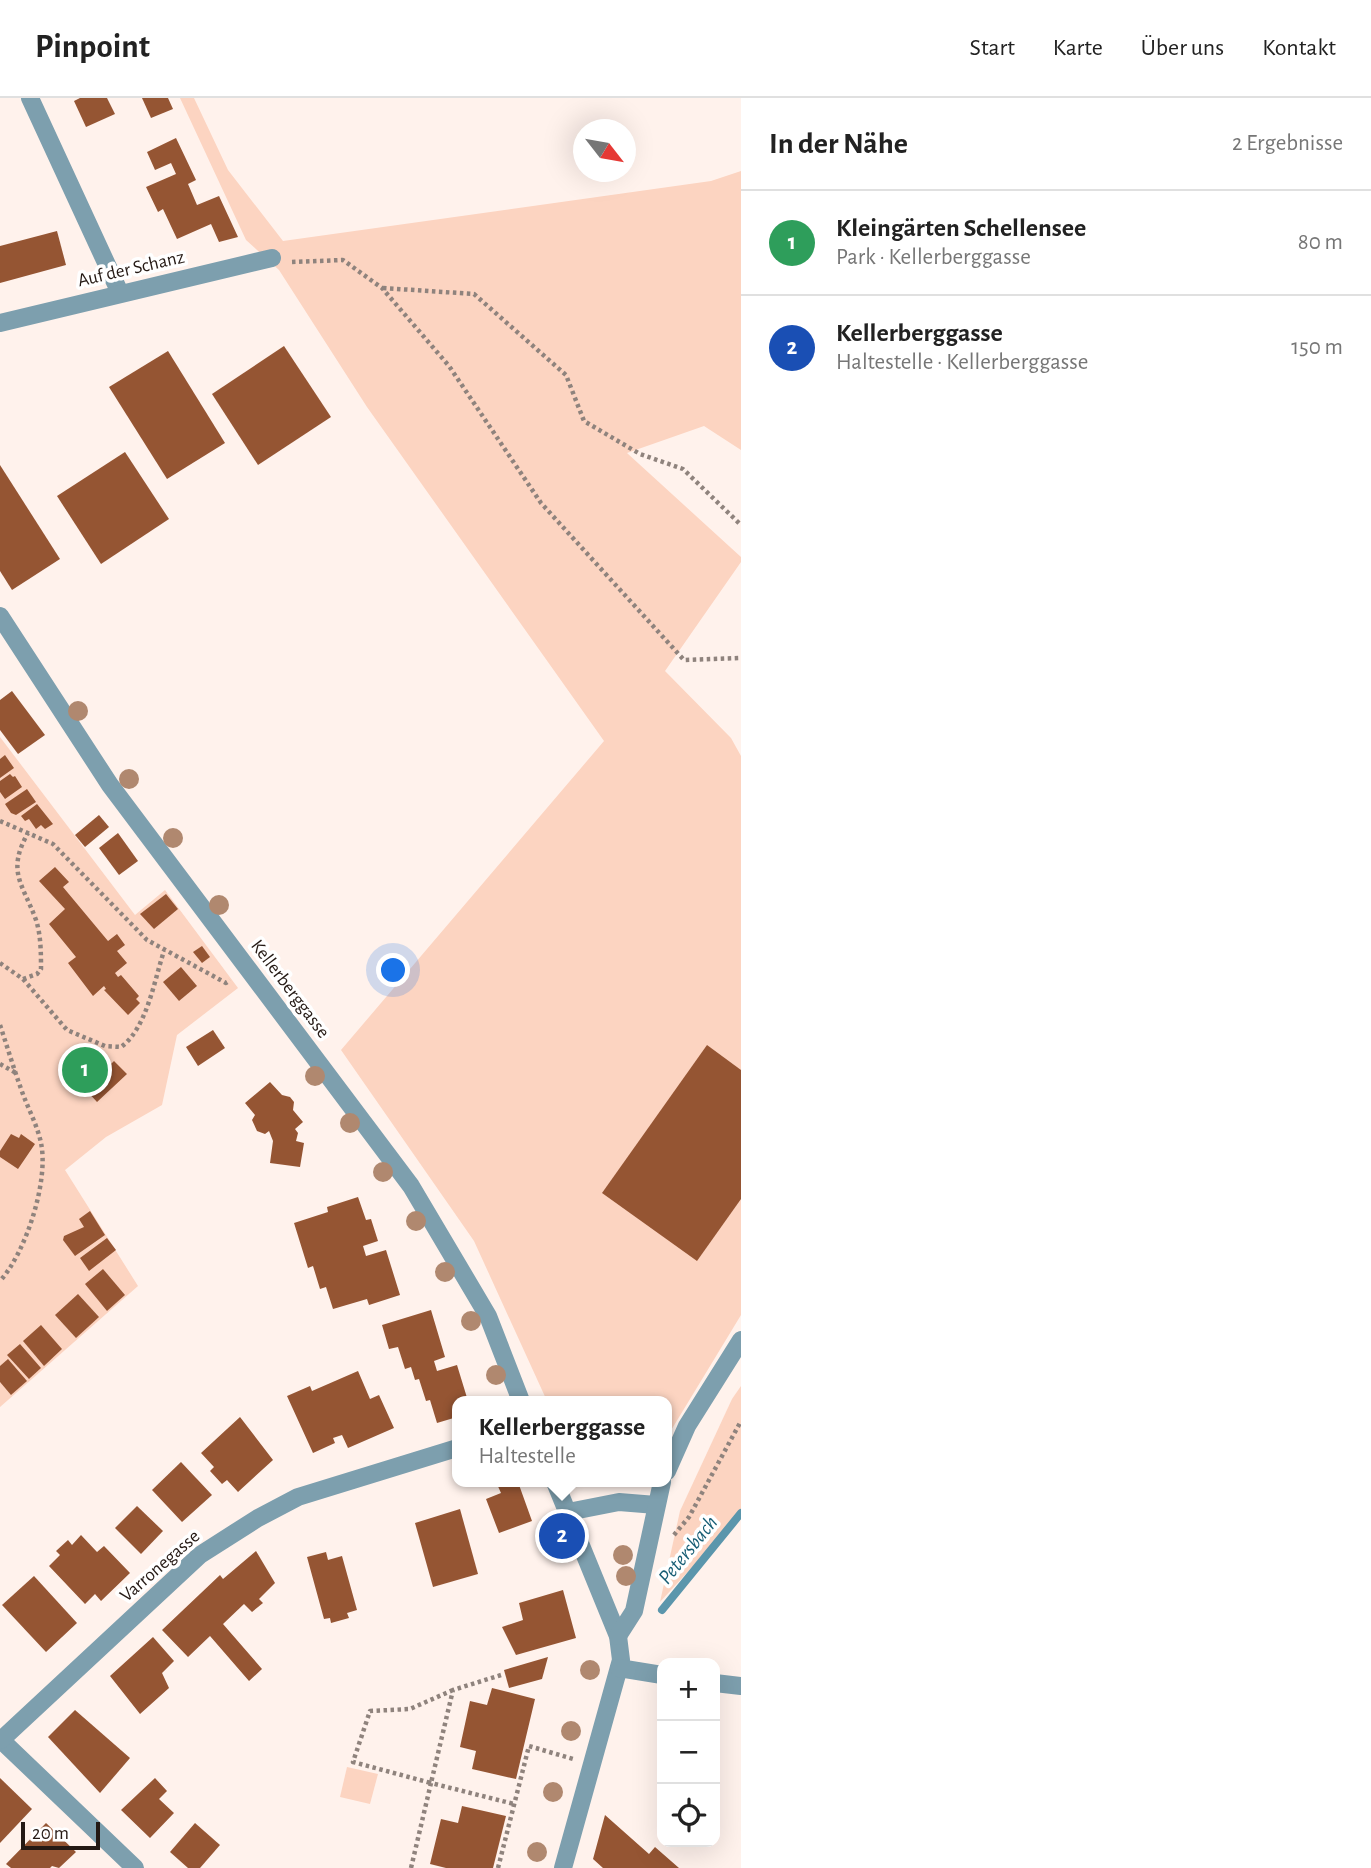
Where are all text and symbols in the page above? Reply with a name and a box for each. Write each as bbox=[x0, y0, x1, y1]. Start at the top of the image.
text: Pinpoint bbox=[35, 31, 150, 64]
text: Start bbox=[970, 36, 1015, 60]
text: Karte bbox=[1053, 36, 1103, 60]
text: Über uns bbox=[1141, 36, 1224, 60]
text: Kontakt bbox=[1262, 36, 1336, 60]
north arrow bbox=[573, 119, 636, 182]
text: In der Nähe bbox=[769, 129, 908, 159]
text: 2 Ergebnisse bbox=[1232, 132, 1343, 155]
text: Kleingärten Schellensee bbox=[836, 215, 1086, 241]
text: 1 bbox=[788, 231, 796, 254]
text: 80 m bbox=[1298, 231, 1343, 254]
text: Park · Kellerberggasse bbox=[836, 246, 1031, 269]
street label: Auf der Schanz bbox=[76, 247, 186, 291]
text: Kellerberggasse bbox=[836, 320, 1003, 346]
text: 2 bbox=[787, 336, 797, 359]
text: 150 m bbox=[1291, 336, 1343, 359]
text: Haltestelle · Kellerberggasse bbox=[836, 351, 1088, 374]
street label: Kellerberggasse bbox=[247, 936, 333, 1042]
your location bbox=[376, 953, 410, 987]
pin: 1 bbox=[62, 1044, 108, 1096]
popup bbox=[452, 1396, 672, 1487]
text: Kellerberggasse bbox=[479, 1414, 645, 1440]
text: Haltestelle bbox=[479, 1445, 576, 1468]
pin: 2 bbox=[539, 1510, 585, 1562]
water label: Petersbach bbox=[654, 1512, 722, 1588]
street label: Varronegasse bbox=[117, 1526, 203, 1606]
map controls bbox=[657, 1658, 720, 1847]
button: + bbox=[657, 1658, 720, 1721]
button: − bbox=[657, 1721, 720, 1784]
button: locate bbox=[657, 1784, 720, 1847]
scale bar bbox=[21, 1819, 100, 1851]
text: 20 m bbox=[32, 1824, 69, 1843]

